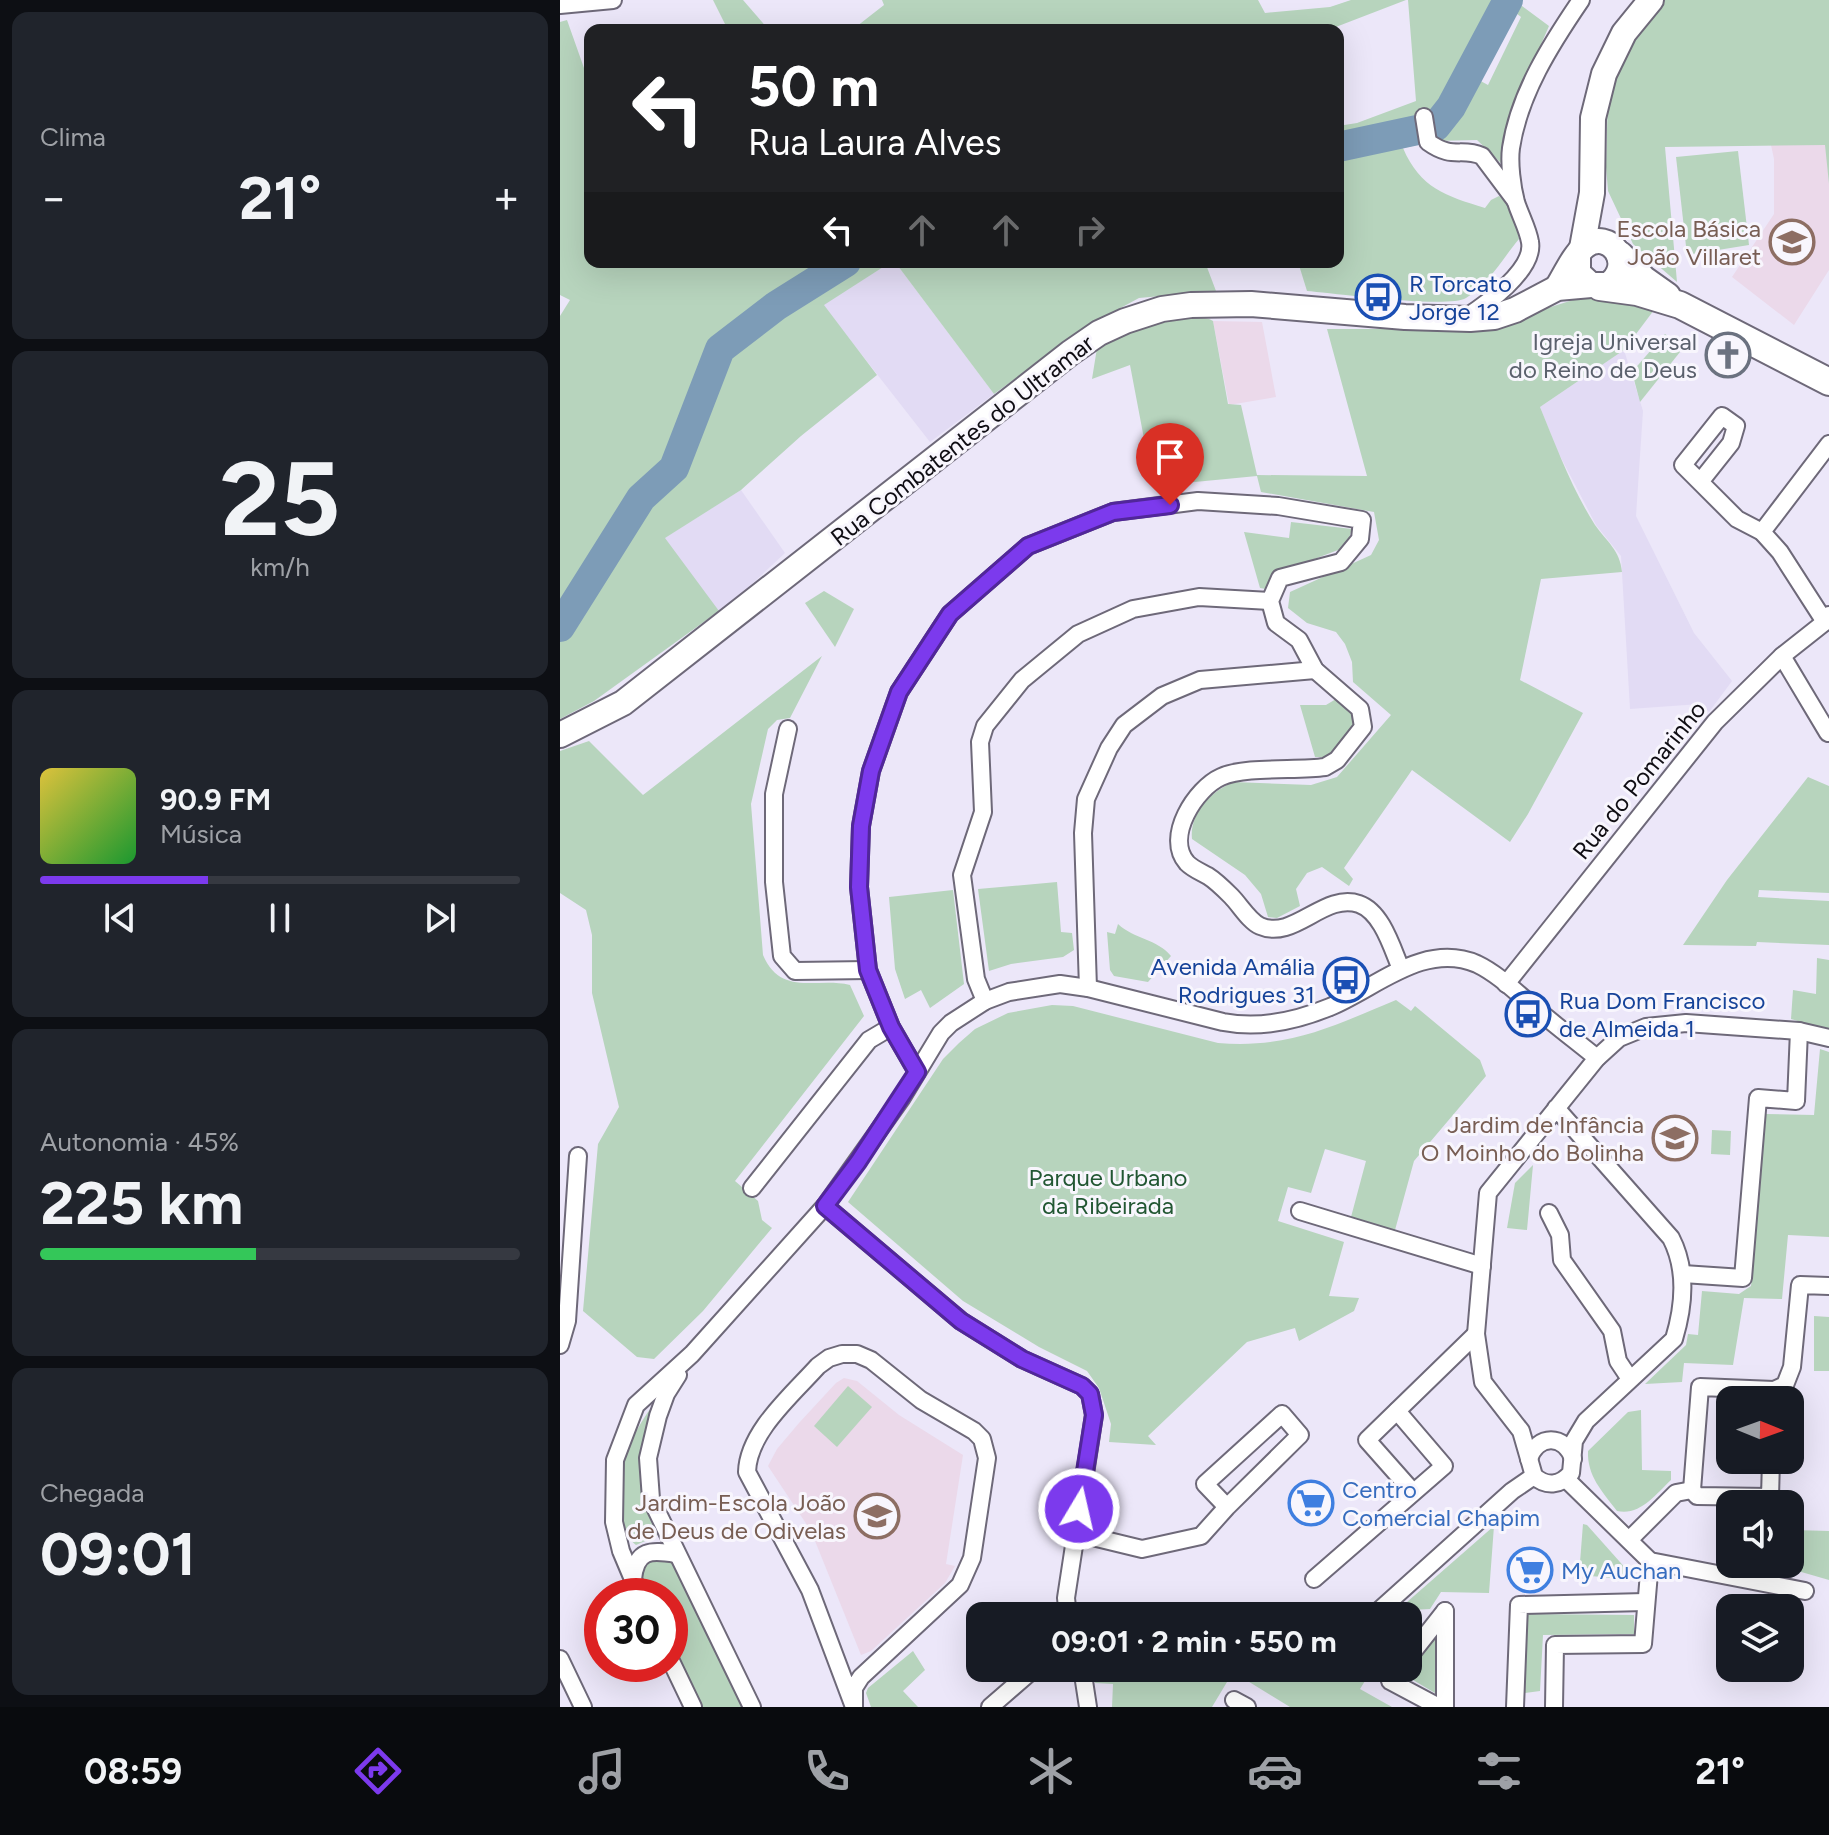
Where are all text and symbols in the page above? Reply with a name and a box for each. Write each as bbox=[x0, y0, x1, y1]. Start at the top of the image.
text: 50 m bbox=[748, 53, 879, 120]
icon: left bbox=[616, 56, 720, 160]
text: Clima bbox=[40, 121, 106, 153]
text: Rua Laura Alves bbox=[748, 121, 1002, 164]
text: 21° bbox=[239, 162, 321, 234]
text: − bbox=[40, 171, 67, 224]
text: + bbox=[493, 171, 520, 224]
icon: left bbox=[816, 208, 860, 252]
icon: ahead bbox=[900, 208, 944, 252]
icon: ahead bbox=[984, 208, 1028, 252]
icon: right bbox=[1068, 208, 1112, 252]
place label: Escola Básica João Villaret bbox=[1616, 214, 1761, 271]
school or university icon: Escola Básica João Villaret bbox=[1768, 218, 1816, 266]
place label: R Torcato Jorge 12 bbox=[1409, 269, 1512, 326]
bus stop icon: R Torcato Jorge 12 bbox=[1354, 273, 1402, 321]
place label: Igreja Universal do Reino de Deus bbox=[1509, 327, 1697, 384]
street label: Rua Combatentes do Ultramar bbox=[825, 328, 1099, 552]
church icon: Igreja Universal do Reino de Deus bbox=[1704, 331, 1752, 379]
pin bbox=[1136, 423, 1204, 505]
icon: arrive bbox=[1148, 435, 1192, 479]
text: 25 bbox=[220, 436, 340, 561]
text: km/h bbox=[250, 551, 310, 583]
street label: Rua do Pomarinho bbox=[1566, 695, 1712, 865]
text: 90.9 FM bbox=[160, 781, 271, 818]
text: Música bbox=[160, 818, 242, 850]
icon: previous bbox=[98, 896, 142, 940]
icon: pause bbox=[258, 896, 302, 940]
icon: next bbox=[418, 896, 462, 940]
place label: Avenida Amália Rodrigues 31 bbox=[1151, 952, 1315, 1009]
bus stop icon: Avenida Amália Rodrigues 31 bbox=[1322, 956, 1370, 1004]
place label: Rua Dom Francisco de Almeida 1 bbox=[1559, 986, 1766, 1043]
bus stop icon: Rua Dom Francisco de Almeida 1 bbox=[1504, 990, 1552, 1038]
place label: Jardim de Infância O Moinho do Bolinha bbox=[1421, 1110, 1644, 1167]
school or university icon: Jardim de Infância O Moinho do Bolinha bbox=[1651, 1114, 1699, 1162]
text: Autonomia · 45% bbox=[40, 1126, 239, 1158]
park label: Parque Urbano da Ribeirada bbox=[1029, 1163, 1188, 1220]
text: 225 km bbox=[40, 1167, 243, 1239]
north arrow bbox=[1716, 1386, 1804, 1474]
map controls bbox=[1716, 1386, 1804, 1682]
position arrow bbox=[1037, 1467, 1121, 1551]
place label: Centro Comercial Chapim bbox=[1342, 1475, 1540, 1532]
text: Chegada bbox=[40, 1477, 144, 1509]
supermarket icon: Centro Comercial Chapim bbox=[1287, 1479, 1335, 1527]
place label: Jardim-Escola João de Deus de Odivelas bbox=[627, 1488, 846, 1545]
button: sound bbox=[1716, 1490, 1804, 1578]
school or university icon: Jardim-Escola João de Deus de Odivelas bbox=[853, 1492, 901, 1540]
text: 09:01 bbox=[40, 1518, 196, 1590]
supermarket icon: My Auchan bbox=[1506, 1546, 1554, 1594]
place label: My Auchan bbox=[1561, 1556, 1682, 1585]
speed limit sign: 30 bbox=[584, 1578, 688, 1682]
button: layers bbox=[1716, 1594, 1804, 1682]
text: 09:01 · 2 min · 550 m bbox=[1051, 1623, 1337, 1660]
icon: directions bbox=[350, 1743, 406, 1799]
icon: music bbox=[574, 1743, 630, 1799]
icon: phone bbox=[799, 1743, 855, 1799]
icon: climate bbox=[1023, 1743, 1079, 1799]
icon: car bbox=[1247, 1743, 1303, 1799]
icon: filters bbox=[1471, 1743, 1527, 1799]
text: 08:59 bbox=[84, 1750, 182, 1793]
text: 21° bbox=[1695, 1750, 1745, 1793]

